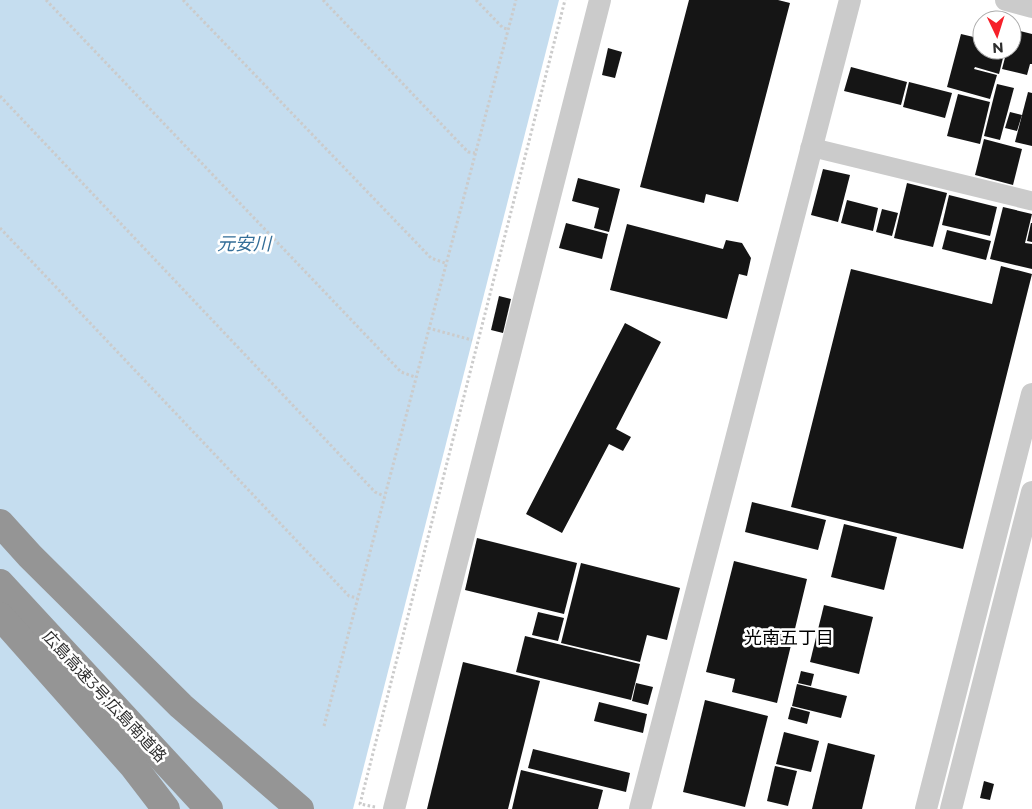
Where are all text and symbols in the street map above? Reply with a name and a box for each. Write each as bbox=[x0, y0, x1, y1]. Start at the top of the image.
north arrow bbox=[972, 10, 1022, 60]
text: N bbox=[992, 39, 1004, 57]
water label: 元安川 bbox=[217, 233, 273, 255]
street label: 広島高速3号;広島南道路 bbox=[39, 627, 170, 766]
district label: 光南五丁目 bbox=[744, 627, 834, 649]

